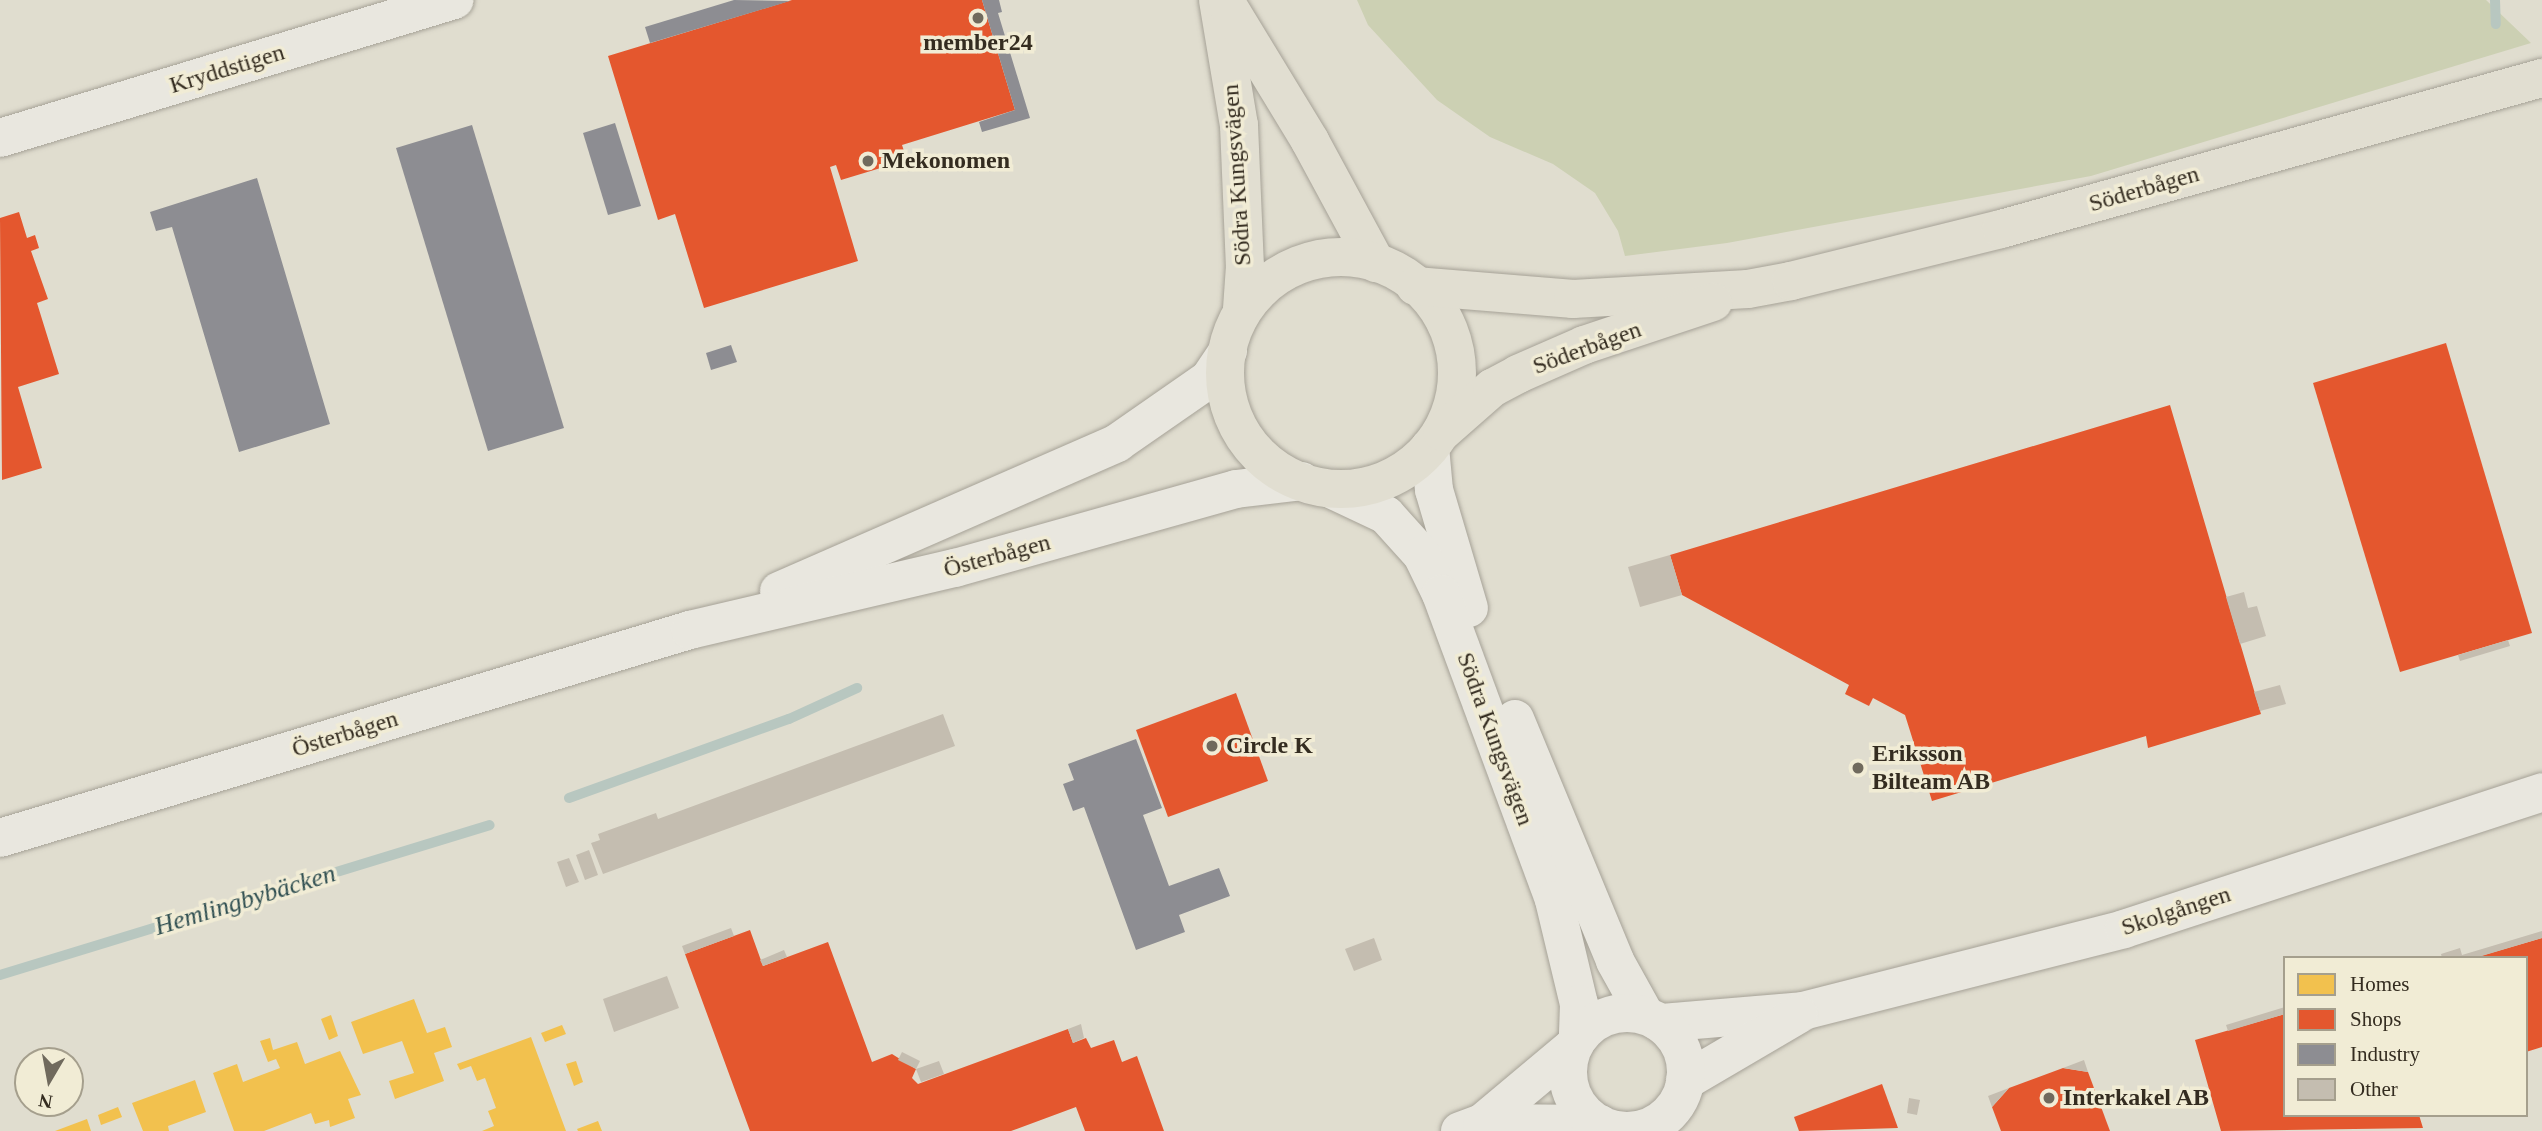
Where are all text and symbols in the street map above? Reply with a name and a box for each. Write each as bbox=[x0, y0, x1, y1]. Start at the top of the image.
marker: member24 bbox=[970, 10, 986, 26]
place label: member24 bbox=[923, 29, 1033, 57]
street label: Kryddstigen bbox=[166, 38, 288, 100]
street label: Södra Kungsvägen bbox=[1216, 83, 1258, 267]
place label: Mekonomen bbox=[882, 147, 1010, 175]
marker: Mekonomen bbox=[860, 153, 876, 169]
street label: Söderbågen bbox=[2086, 160, 2202, 218]
street label: Söderbågen bbox=[1529, 315, 1645, 381]
street label: Österbågen bbox=[940, 528, 1054, 584]
street label: Södra Kungsvägen bbox=[1450, 649, 1540, 829]
street label: Österbågen bbox=[289, 704, 401, 764]
place label: Circle K bbox=[1226, 732, 1313, 760]
marker: Circle K bbox=[1204, 738, 1220, 754]
place label: Eriksson Bilteam AB bbox=[1872, 740, 1991, 796]
marker: Eriksson Bilteam AB bbox=[1850, 760, 1866, 776]
water label: Hemlingbybäcken bbox=[151, 858, 339, 942]
street label: Skolgången bbox=[2118, 880, 2234, 942]
legend bbox=[2283, 956, 2528, 1117]
text: Homes bbox=[2350, 972, 2410, 996]
text: Shops bbox=[2350, 1007, 2401, 1031]
text: Industry bbox=[2350, 1042, 2420, 1066]
north arrow bbox=[14, 1047, 84, 1117]
text: Other bbox=[2350, 1077, 2398, 1101]
place label: Interkakel AB bbox=[2063, 1084, 2210, 1112]
text: N bbox=[37, 1090, 54, 1113]
marker: Interkakel AB bbox=[2041, 1090, 2057, 1106]

